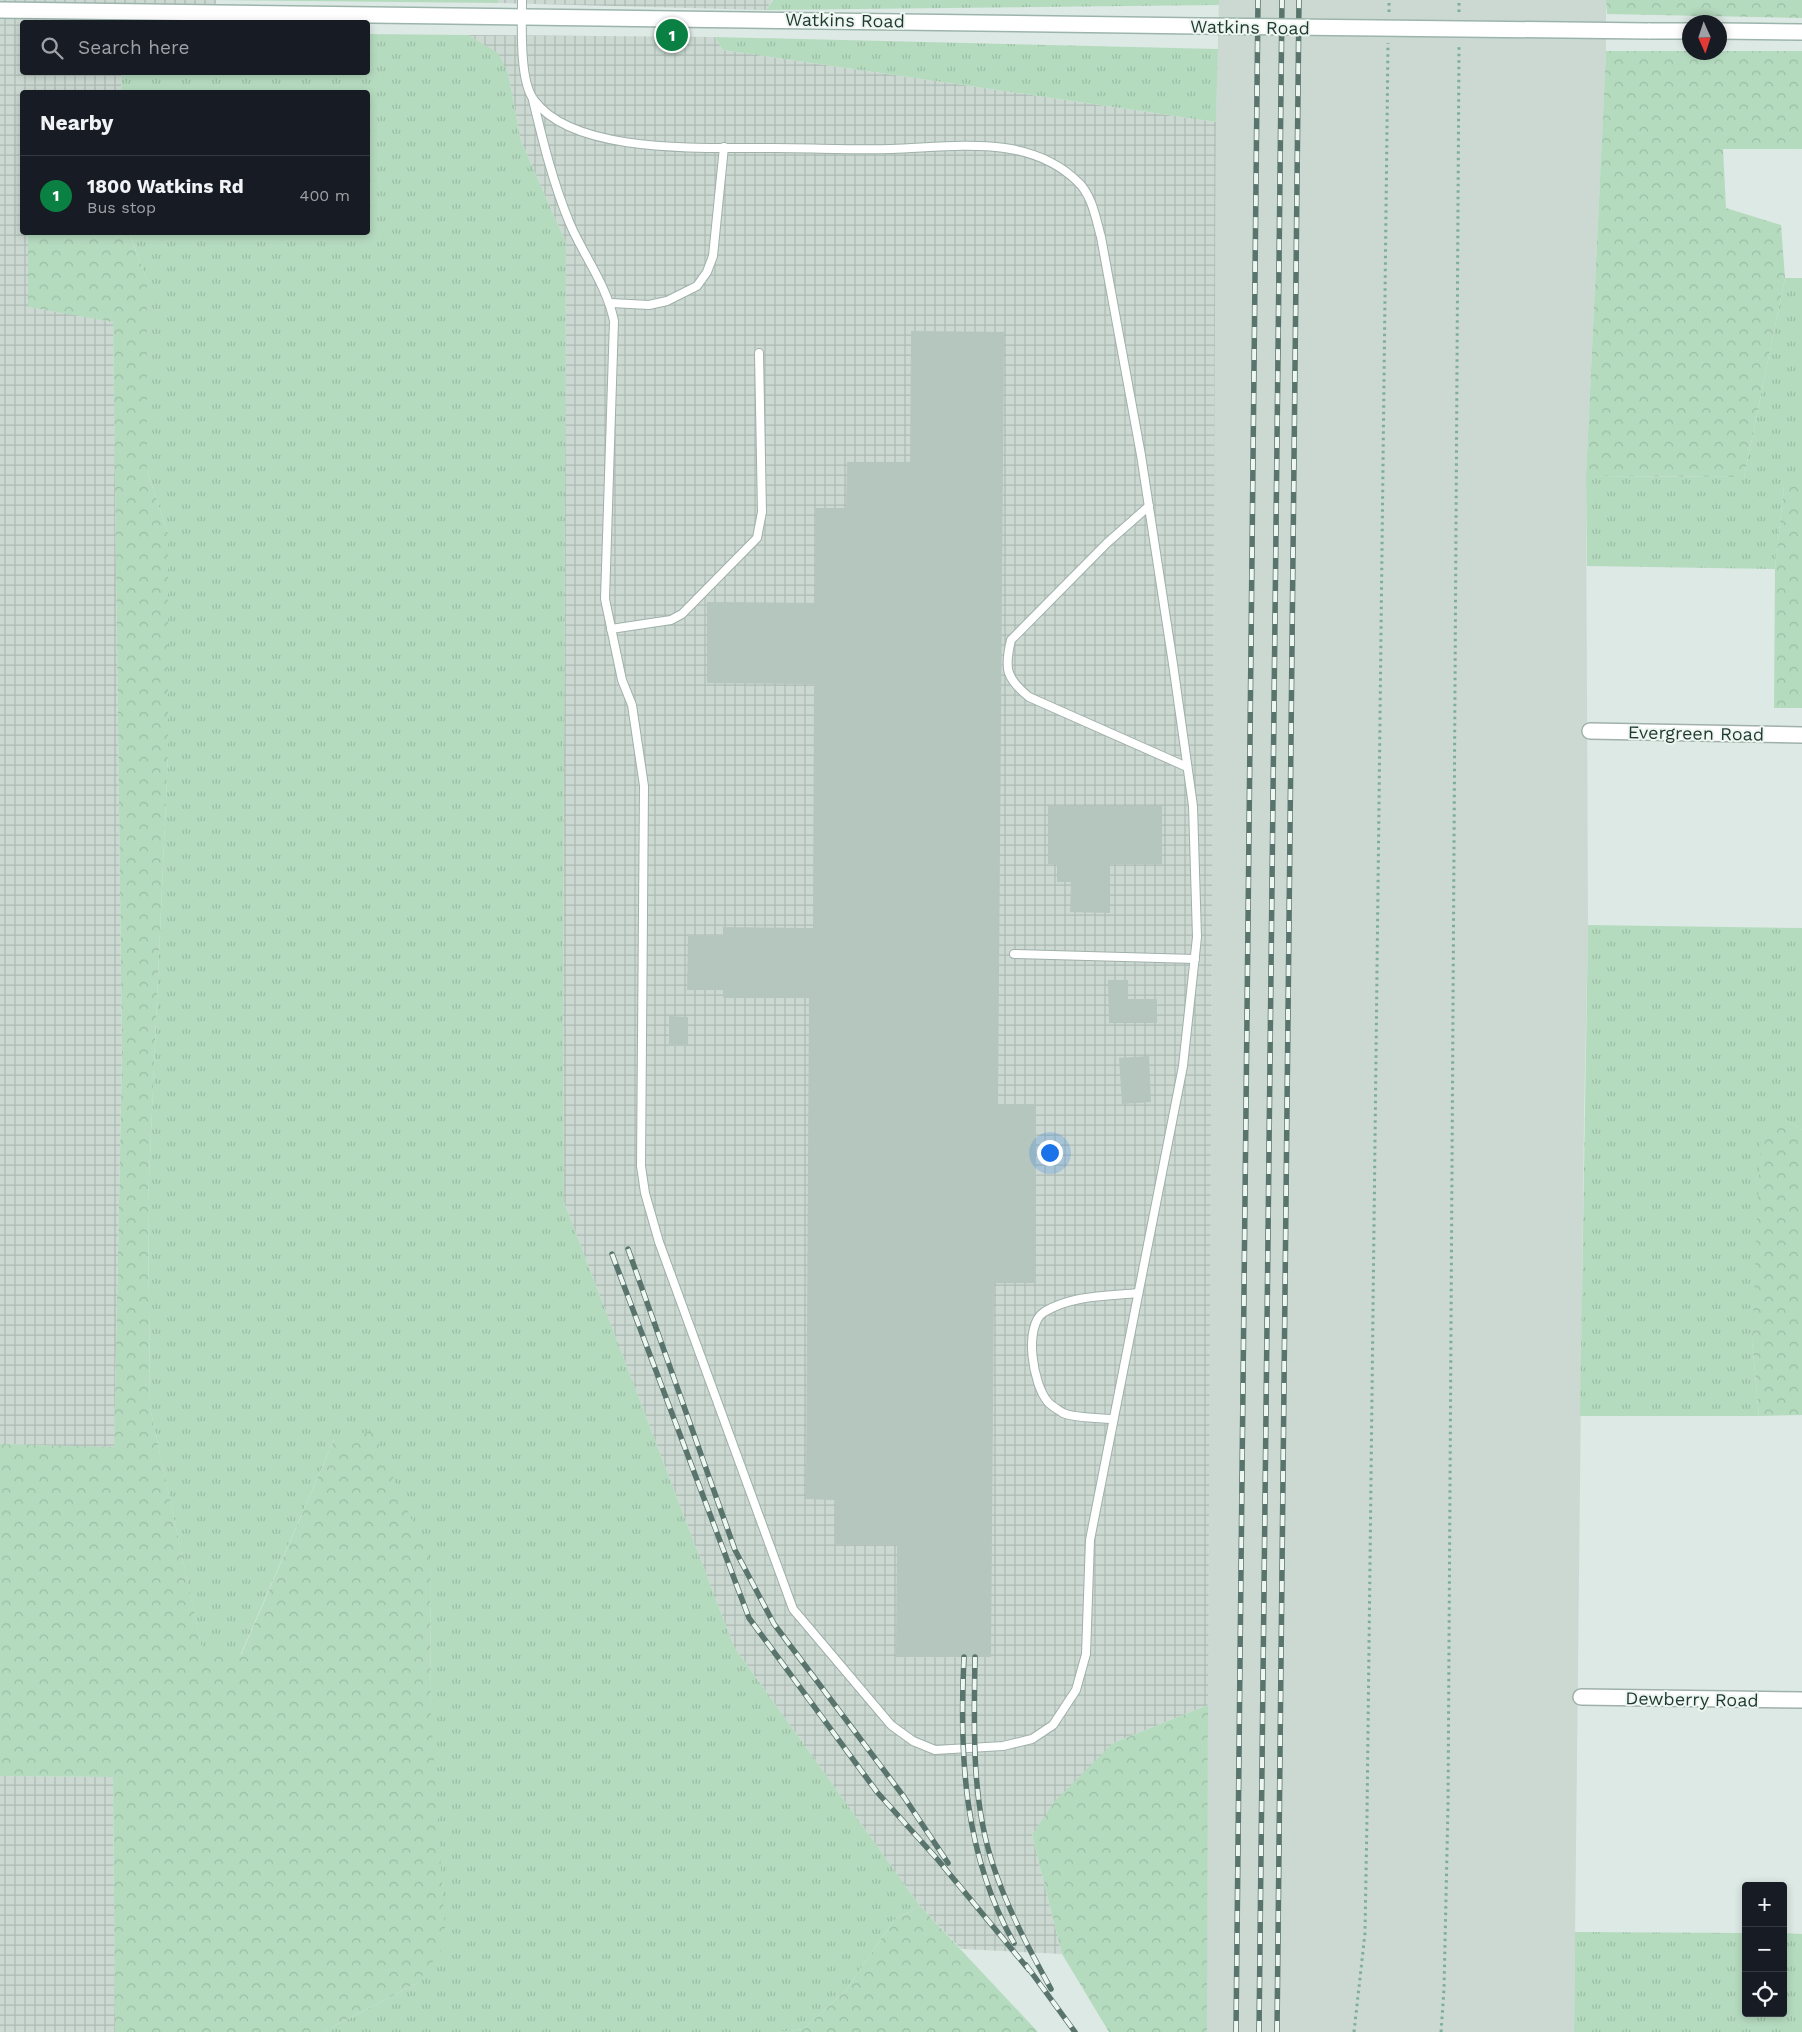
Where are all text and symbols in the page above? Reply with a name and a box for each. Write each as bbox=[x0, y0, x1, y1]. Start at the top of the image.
street label: Watkins Road bbox=[785, 8, 905, 32]
street label: Watkins Road bbox=[1190, 15, 1310, 39]
north arrow bbox=[1682, 15, 1727, 60]
pin: 1 bbox=[656, 16, 688, 54]
search box bbox=[20, 20, 370, 75]
icon: search bbox=[38, 34, 66, 62]
text: Search here bbox=[78, 36, 189, 59]
text: Nearby bbox=[40, 110, 113, 135]
text: 1800 Watkins Rd bbox=[87, 175, 244, 198]
text: 1 bbox=[53, 186, 59, 205]
text: 400 m bbox=[300, 186, 350, 205]
text: Bus stop bbox=[87, 198, 156, 217]
street label: Evergreen Road bbox=[1628, 721, 1764, 745]
your location bbox=[1037, 1140, 1063, 1166]
street label: Dewberry Road bbox=[1625, 1687, 1759, 1711]
map controls bbox=[1742, 1882, 1787, 2017]
button: + bbox=[1742, 1882, 1787, 1927]
button: − bbox=[1742, 1927, 1787, 1972]
button: locate bbox=[1742, 1972, 1787, 2017]

